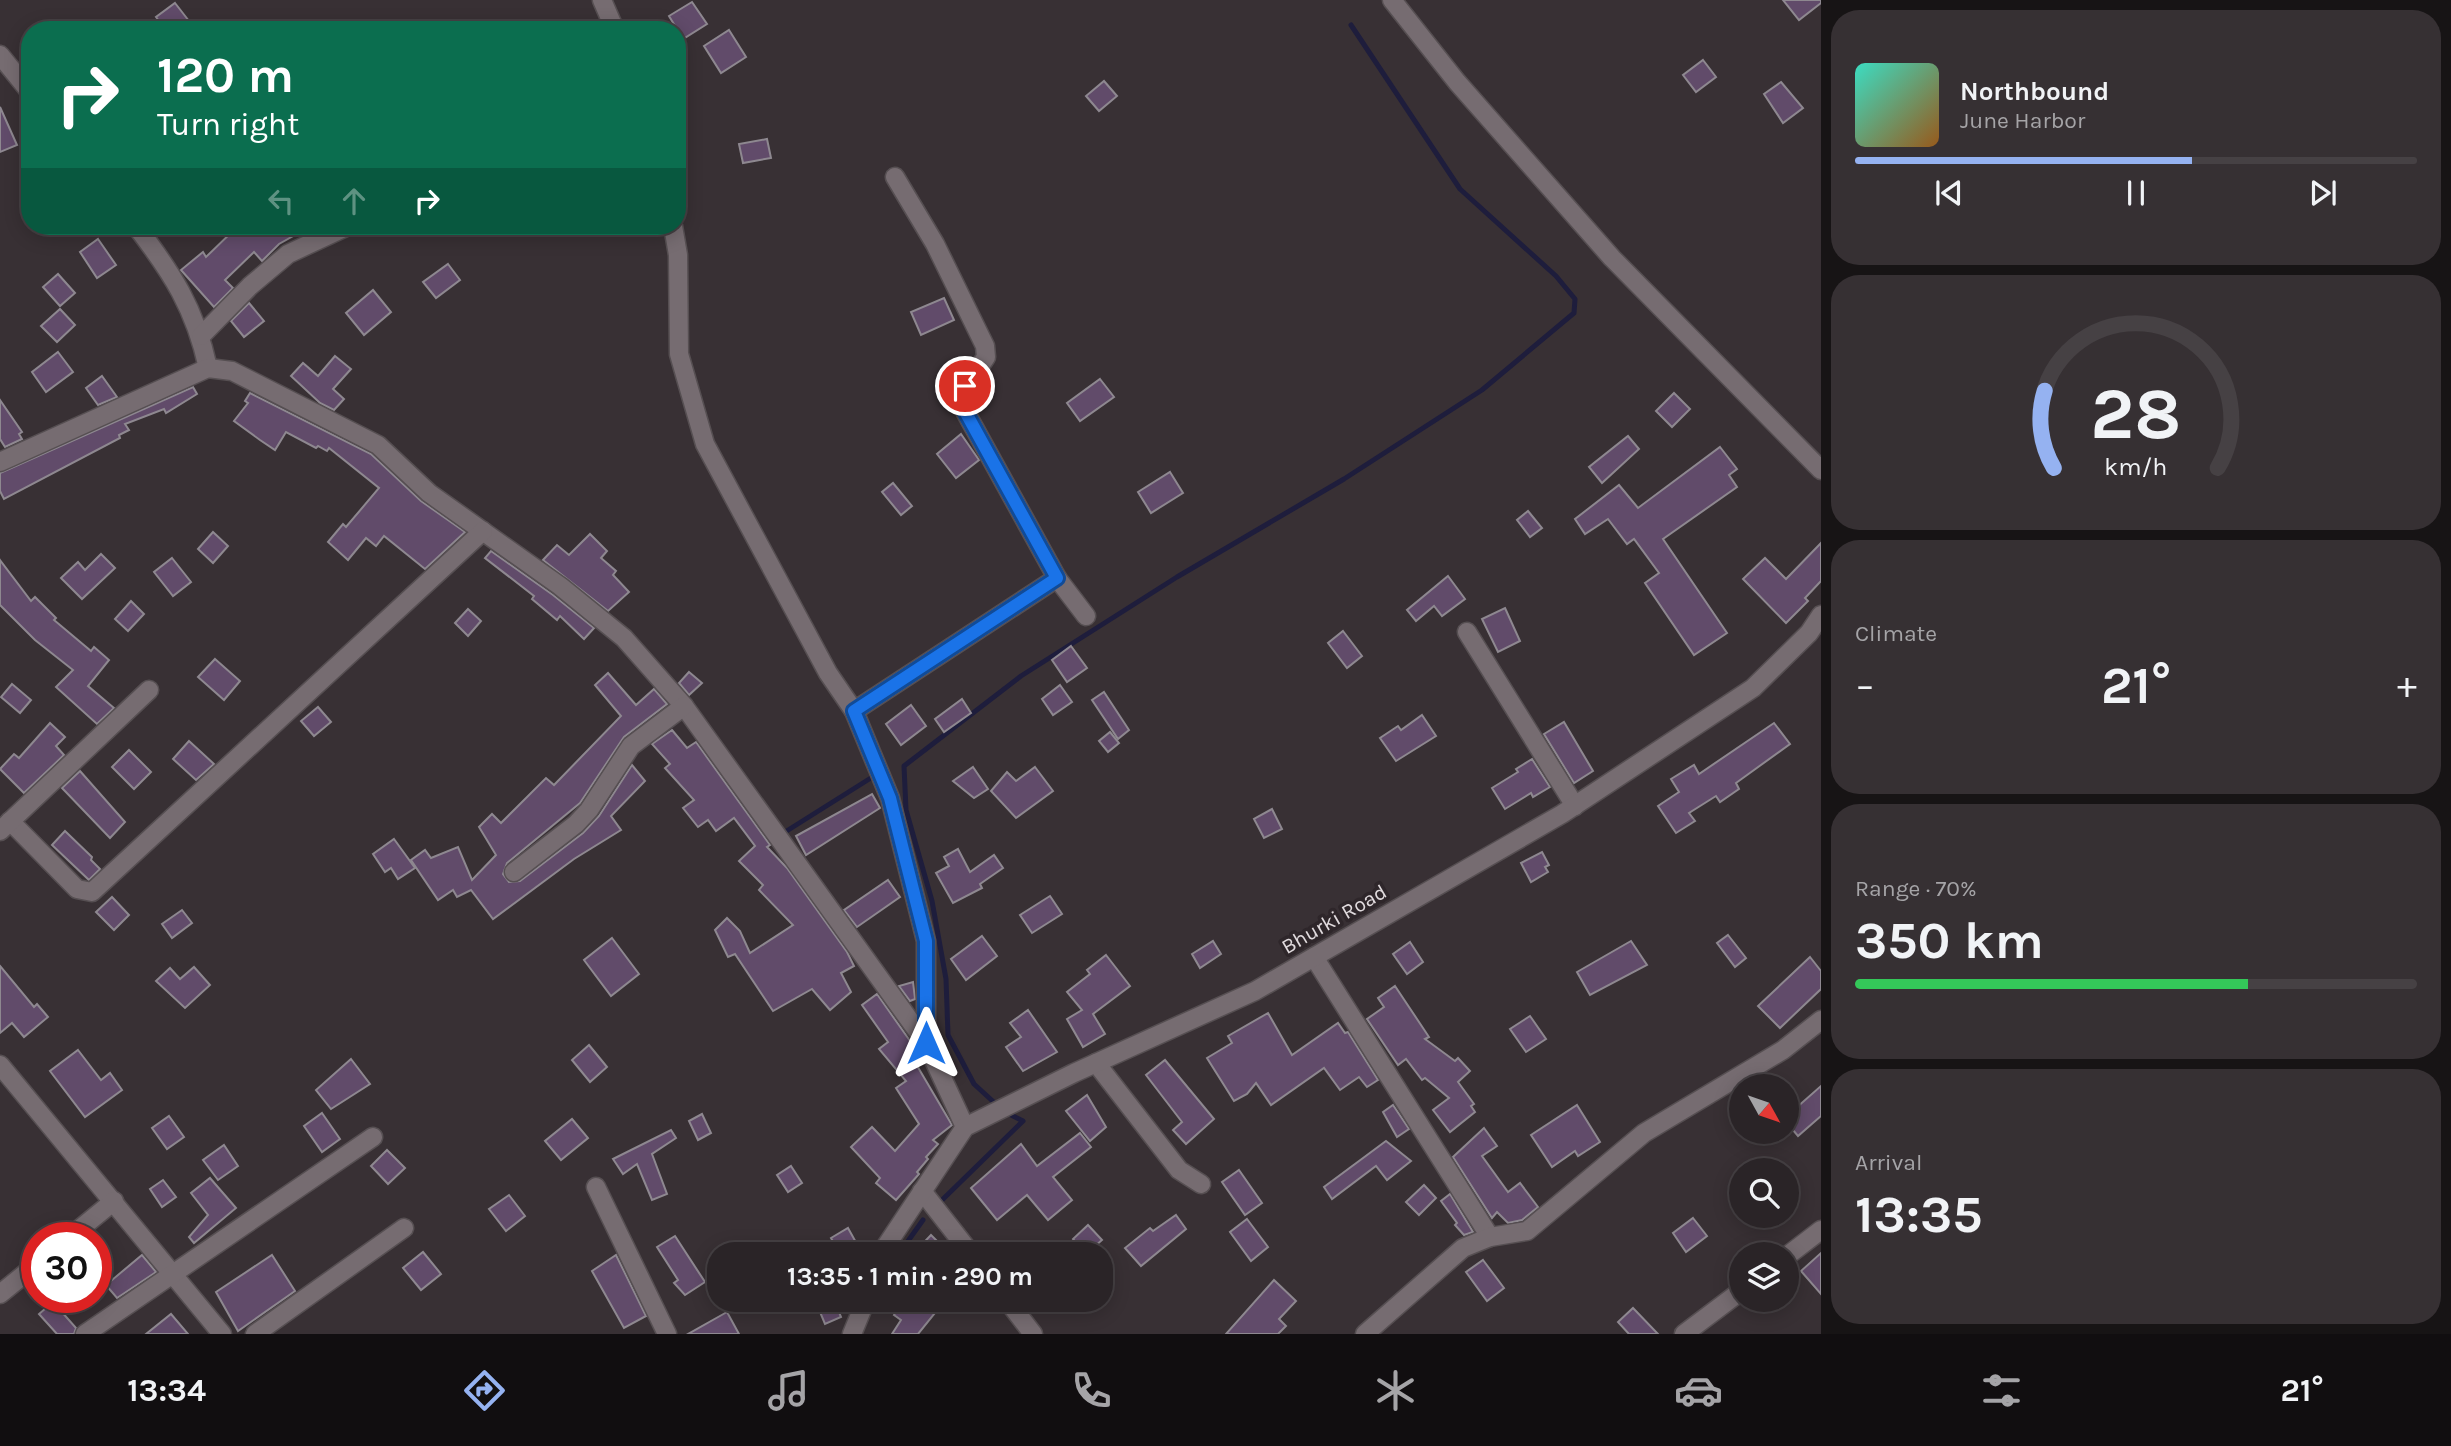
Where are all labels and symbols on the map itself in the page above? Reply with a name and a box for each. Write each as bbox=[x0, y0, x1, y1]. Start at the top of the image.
pin bbox=[935, 356, 995, 416]
street label: Bhurki Road bbox=[1277, 879, 1391, 959]
position arrow bbox=[889, 1006, 963, 1080]
north arrow bbox=[1729, 1074, 1799, 1144]
speed limit sign: 30 bbox=[21, 1222, 112, 1313]

